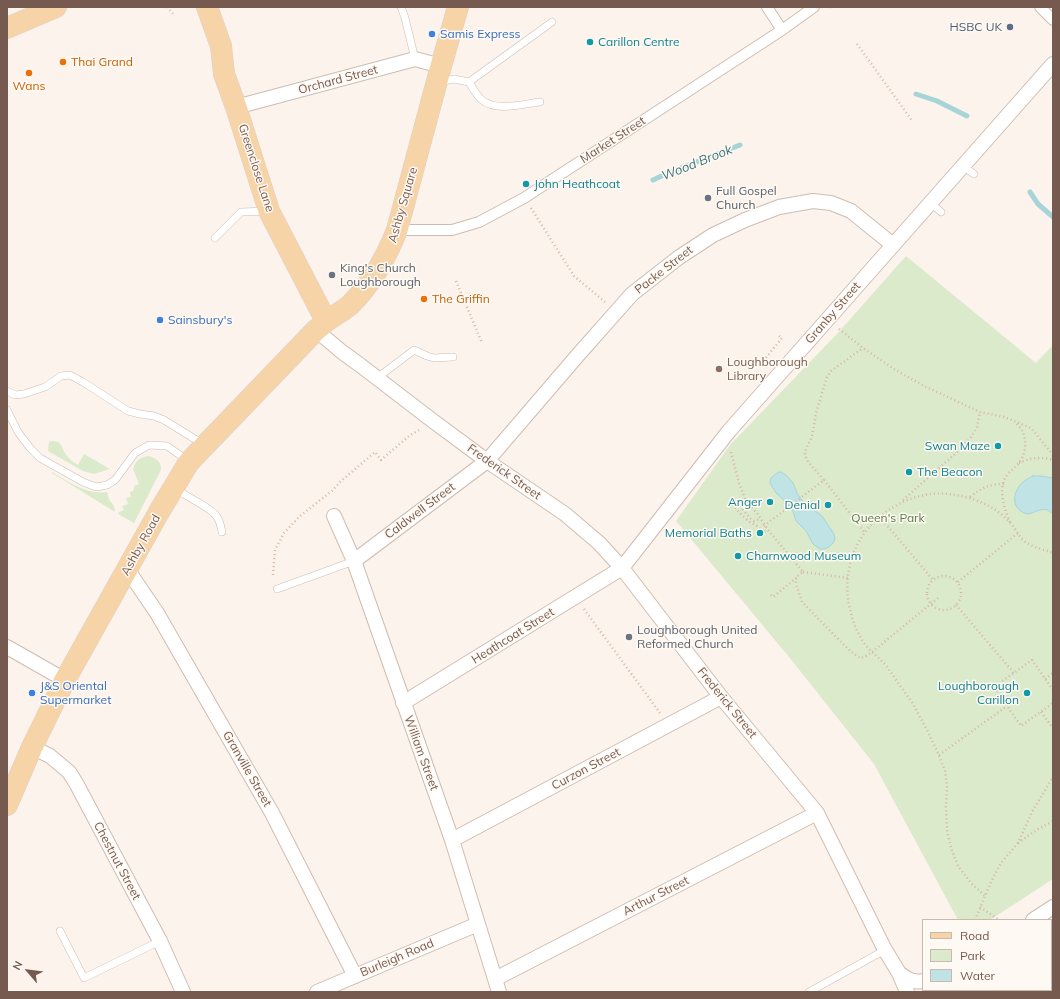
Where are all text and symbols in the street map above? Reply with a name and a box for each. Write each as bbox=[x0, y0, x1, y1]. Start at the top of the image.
place label: HSBC UK bbox=[949, 20, 1002, 34]
marker: HSBC UK bbox=[1005, 22, 1015, 32]
place label: Samis Express bbox=[440, 27, 521, 41]
marker: Samis Express bbox=[427, 29, 437, 39]
place label: Carillon Centre bbox=[598, 35, 680, 49]
marker: Carillon Centre bbox=[585, 37, 595, 47]
place label: Thai Grand bbox=[71, 55, 133, 69]
marker: Thai Grand bbox=[58, 57, 68, 67]
street label: Orchard Street bbox=[297, 62, 379, 98]
marker: Wans bbox=[24, 68, 34, 78]
place label: Wans bbox=[13, 79, 45, 93]
street label: Market Street bbox=[578, 114, 648, 166]
street label: Greenclose Lane bbox=[235, 122, 277, 214]
water label: Wood Brook bbox=[659, 142, 735, 184]
street label: Ashby Square bbox=[385, 166, 421, 244]
place label: John Heathcoat bbox=[534, 177, 620, 191]
marker: John Heathcoat bbox=[521, 179, 531, 189]
place label: Full Gospel Church bbox=[716, 184, 777, 212]
marker: Full Gospel Church bbox=[703, 193, 713, 203]
street label: Packe Street bbox=[632, 243, 696, 297]
place label: King's Church Loughborough bbox=[340, 261, 421, 289]
marker: King's Church Loughborough bbox=[327, 270, 337, 280]
street label: Granby Street bbox=[802, 279, 864, 347]
place label: The Griffin bbox=[432, 292, 490, 306]
marker: The Griffin bbox=[419, 294, 429, 304]
place label: Sainsbury's bbox=[168, 313, 232, 327]
marker: Sainsbury's bbox=[155, 315, 165, 325]
place label: Loughborough Library bbox=[727, 355, 808, 383]
marker: Loughborough Library bbox=[714, 364, 724, 374]
place label: Swan Maze bbox=[925, 439, 990, 453]
street label: Frederick Street bbox=[464, 441, 544, 503]
marker: Swan Maze bbox=[993, 441, 1003, 451]
place label: The Beacon bbox=[917, 465, 983, 479]
marker: The Beacon bbox=[904, 467, 914, 477]
street label: Caldwell Street bbox=[382, 480, 458, 542]
place label: Anger bbox=[728, 495, 762, 509]
marker: Anger bbox=[765, 497, 775, 507]
place label: Denial bbox=[785, 498, 820, 512]
marker: Denial bbox=[823, 500, 833, 510]
park label: Queen's Park bbox=[851, 511, 925, 525]
street label: Ashby Road bbox=[118, 512, 164, 578]
place label: Memorial Baths bbox=[665, 526, 752, 540]
marker: Memorial Baths bbox=[755, 528, 765, 538]
place label: Charnwood Museum bbox=[746, 549, 861, 563]
marker: Charnwood Museum bbox=[733, 551, 743, 561]
street label: Heathcoat Street bbox=[469, 605, 557, 667]
place label: Loughborough United Reformed Church bbox=[637, 623, 758, 651]
marker: Loughborough United Reformed Church bbox=[624, 632, 634, 642]
street label: Frederick Street bbox=[694, 665, 760, 741]
place label: J&S Oriental Supermarket bbox=[40, 679, 111, 707]
place label: Loughborough Carillon bbox=[938, 679, 1019, 707]
marker: J&S Oriental Supermarket bbox=[27, 688, 37, 698]
marker: Loughborough Carillon bbox=[1022, 688, 1032, 698]
street label: William Street bbox=[401, 714, 441, 792]
street label: Granville Street bbox=[220, 729, 274, 809]
street label: Curzon Street bbox=[549, 745, 623, 793]
street label: Chestnut Street bbox=[90, 820, 144, 902]
street label: Arthur Street bbox=[621, 873, 691, 919]
legend bbox=[922, 919, 1052, 991]
text: Road bbox=[960, 928, 989, 943]
street label: Burleigh Road bbox=[358, 936, 436, 980]
text: Park bbox=[960, 948, 985, 963]
north arrow bbox=[8, 951, 48, 991]
text: N bbox=[9, 958, 26, 972]
text: Water bbox=[960, 968, 995, 983]

